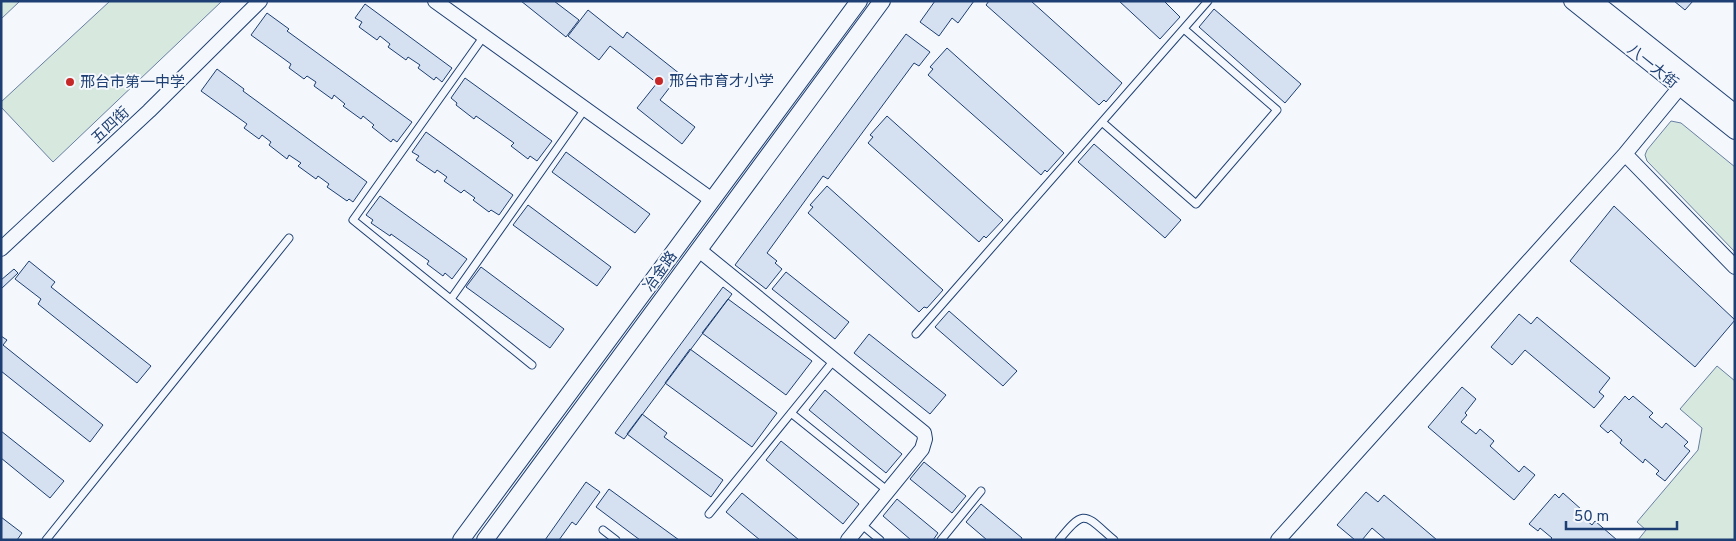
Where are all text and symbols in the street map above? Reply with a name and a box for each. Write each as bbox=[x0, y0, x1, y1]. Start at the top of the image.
street label: 八一大街 bbox=[1623, 41, 1681, 93]
place label: 邢台市育才小学 bbox=[669, 73, 774, 92]
place label: 邢台市第一中学 bbox=[80, 74, 185, 93]
marker: 邢台市育才小学 bbox=[653, 75, 665, 87]
marker: 邢台市第一中学 bbox=[64, 76, 76, 88]
street label: 五四街 bbox=[88, 104, 134, 148]
street label: 冶金路 bbox=[640, 248, 682, 296]
scale bar bbox=[1566, 498, 1677, 530]
text: 50 m bbox=[1574, 508, 1609, 527]

